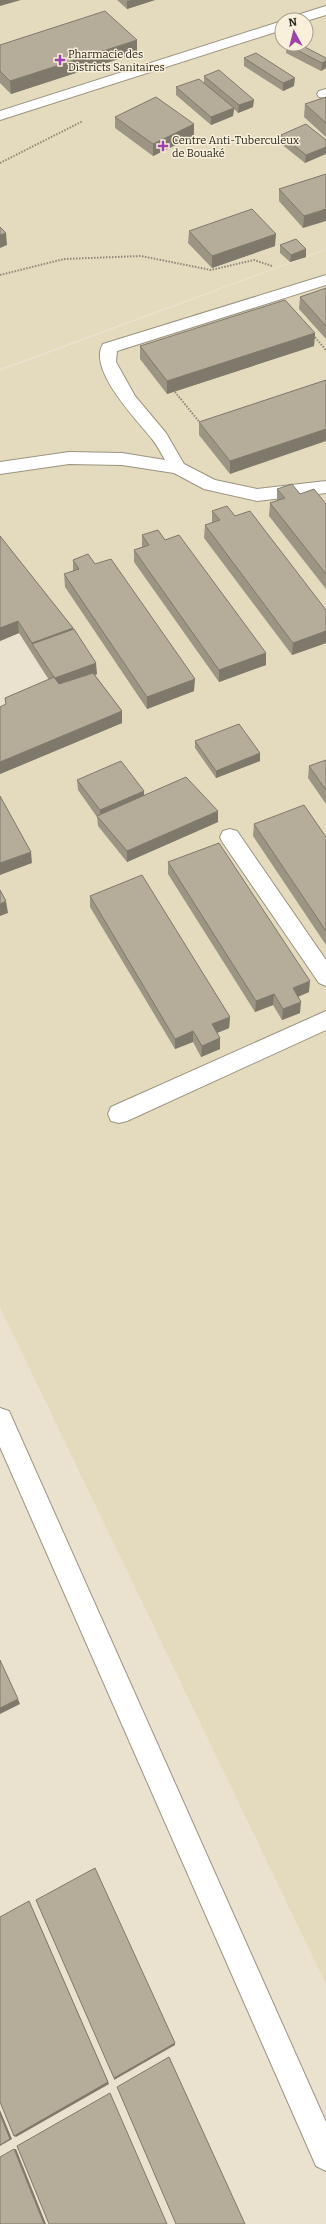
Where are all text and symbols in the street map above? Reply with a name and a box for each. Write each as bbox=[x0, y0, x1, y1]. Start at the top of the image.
north arrow bbox=[274, 12, 314, 52]
text: N bbox=[288, 16, 298, 30]
place label: Pharmacie des Districts Sanitaires bbox=[68, 48, 165, 74]
marker: Pharmacie des Districts Sanitaires bbox=[55, 55, 65, 65]
place label: Centre Anti-Tuberculeux de Bouaké bbox=[172, 134, 299, 160]
marker: Centre Anti-Tuberculeux de Bouaké bbox=[157, 140, 169, 152]

